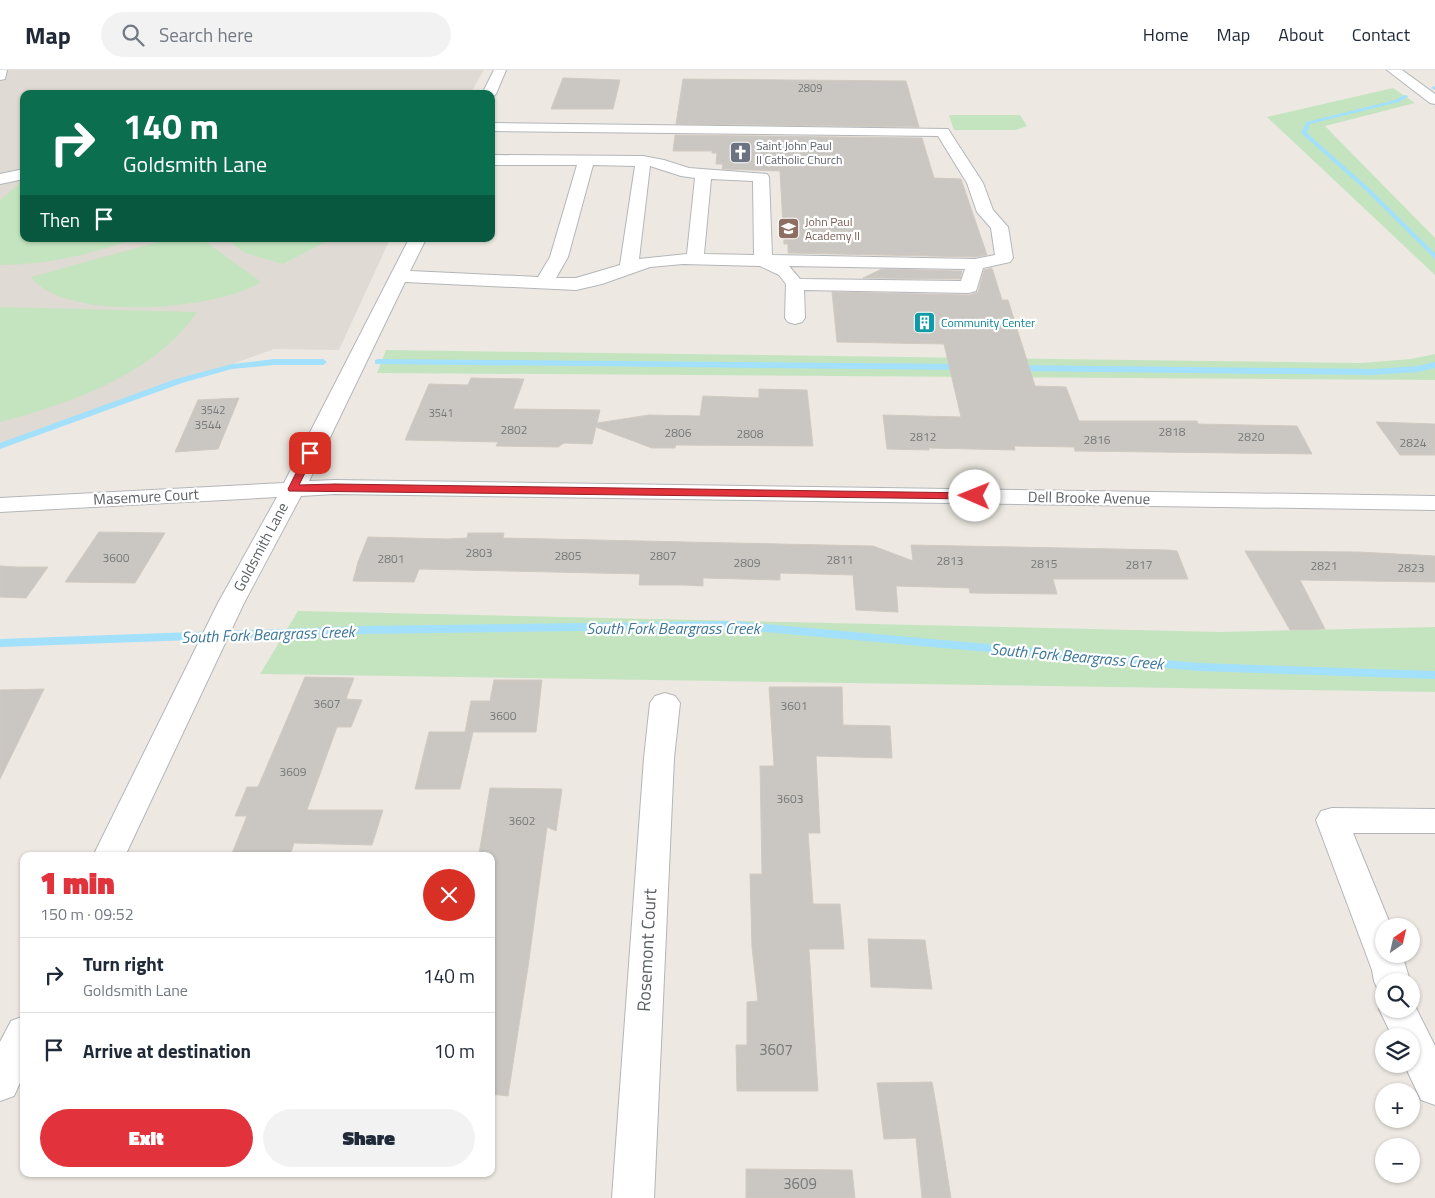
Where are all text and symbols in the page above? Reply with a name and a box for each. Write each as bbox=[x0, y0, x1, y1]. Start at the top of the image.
search box bbox=[101, 12, 451, 57]
text: Map bbox=[25, 17, 71, 53]
text: Search here bbox=[159, 20, 253, 49]
icon: search bbox=[119, 21, 147, 49]
text: Home bbox=[1143, 21, 1189, 48]
text: Map bbox=[1217, 21, 1250, 48]
text: About bbox=[1278, 21, 1324, 48]
text: Contact bbox=[1352, 21, 1410, 48]
house number: 2809 bbox=[798, 80, 822, 96]
text: 140 m bbox=[123, 99, 219, 153]
icon: right bbox=[40, 110, 105, 175]
place label: Saint John Paul II Catholic Church bbox=[756, 136, 842, 169]
church icon: Saint John Paul II Catholic Church bbox=[728, 141, 752, 165]
text: Goldsmith Lane bbox=[123, 147, 267, 181]
text: Then bbox=[40, 205, 80, 234]
icon: arrive bbox=[90, 205, 118, 233]
place label: John Paul Academy II bbox=[805, 212, 860, 245]
school or university icon: John Paul Academy II bbox=[777, 217, 801, 241]
building icon: Community Center bbox=[913, 311, 937, 335]
place label: Community Center bbox=[941, 313, 1035, 332]
house number: 3542 bbox=[201, 402, 225, 418]
house number: 3541 bbox=[429, 405, 453, 421]
house number: 3544 bbox=[195, 415, 222, 434]
house number: 2802 bbox=[501, 420, 527, 439]
house number: 2818 bbox=[1159, 422, 1186, 441]
house number: 2806 bbox=[665, 423, 692, 442]
house number: 2808 bbox=[737, 424, 764, 443]
house number: 2812 bbox=[910, 427, 936, 446]
house number: 2820 bbox=[1238, 427, 1265, 446]
house number: 2816 bbox=[1084, 430, 1111, 449]
pin bbox=[289, 432, 331, 474]
house number: 2824 bbox=[1400, 433, 1427, 452]
icon: arrive bbox=[296, 439, 324, 467]
position arrow bbox=[948, 469, 1000, 521]
street label: Masemure Court bbox=[93, 482, 200, 511]
street label: Dell Brooke Avenue bbox=[1028, 485, 1150, 510]
street label: Goldsmith Lane bbox=[227, 498, 294, 596]
house number: 2803 bbox=[466, 543, 492, 562]
house number: 2805 bbox=[555, 546, 582, 565]
house number: 2807 bbox=[650, 546, 676, 565]
house number: 3600 bbox=[103, 548, 130, 567]
house number: 2801 bbox=[378, 549, 404, 568]
house number: 2811 bbox=[827, 550, 853, 569]
house number: 2813 bbox=[937, 551, 963, 570]
house number: 2809 bbox=[734, 553, 761, 572]
house number: 2815 bbox=[1031, 554, 1058, 573]
house number: 2817 bbox=[1126, 555, 1152, 574]
house number: 2821 bbox=[1311, 556, 1337, 575]
house number: 2823 bbox=[1398, 558, 1424, 577]
water label: South Fork Beargrass Creek bbox=[586, 616, 762, 640]
water label: South Fork Beargrass Creek bbox=[181, 619, 357, 649]
water label: South Fork Beargrass Creek bbox=[989, 636, 1166, 676]
house number: 3607 bbox=[314, 694, 340, 713]
house number: 3601 bbox=[781, 696, 807, 715]
house number: 3600 bbox=[490, 706, 517, 725]
house number: 3609 bbox=[280, 762, 307, 781]
house number: 3603 bbox=[777, 789, 803, 808]
house number: 3602 bbox=[509, 811, 535, 830]
text: 1 min bbox=[40, 860, 115, 906]
button: close bbox=[423, 869, 475, 921]
street label: Rosemont Court bbox=[630, 887, 663, 1012]
text: 150 m · 09:52 bbox=[40, 902, 134, 926]
north arrow bbox=[1375, 918, 1420, 962]
map controls bbox=[1375, 918, 1420, 1183]
text: Turn right bbox=[83, 949, 164, 978]
icon: right bbox=[40, 961, 68, 989]
text: 140 m bbox=[423, 961, 475, 990]
button: search bbox=[1375, 973, 1420, 1018]
text: Goldsmith Lane bbox=[83, 978, 188, 1002]
button: layers bbox=[1375, 1028, 1420, 1073]
icon: arrive bbox=[40, 1036, 68, 1064]
text: Arrive at destination bbox=[83, 1036, 251, 1065]
text: 10 m bbox=[434, 1036, 475, 1065]
house number: 3607 bbox=[759, 1038, 793, 1061]
button: + bbox=[1375, 1083, 1420, 1128]
button: Exit bbox=[40, 1109, 253, 1167]
button: Share bbox=[263, 1109, 475, 1167]
button: − bbox=[1375, 1138, 1420, 1183]
house number: 3609 bbox=[783, 1172, 817, 1195]

